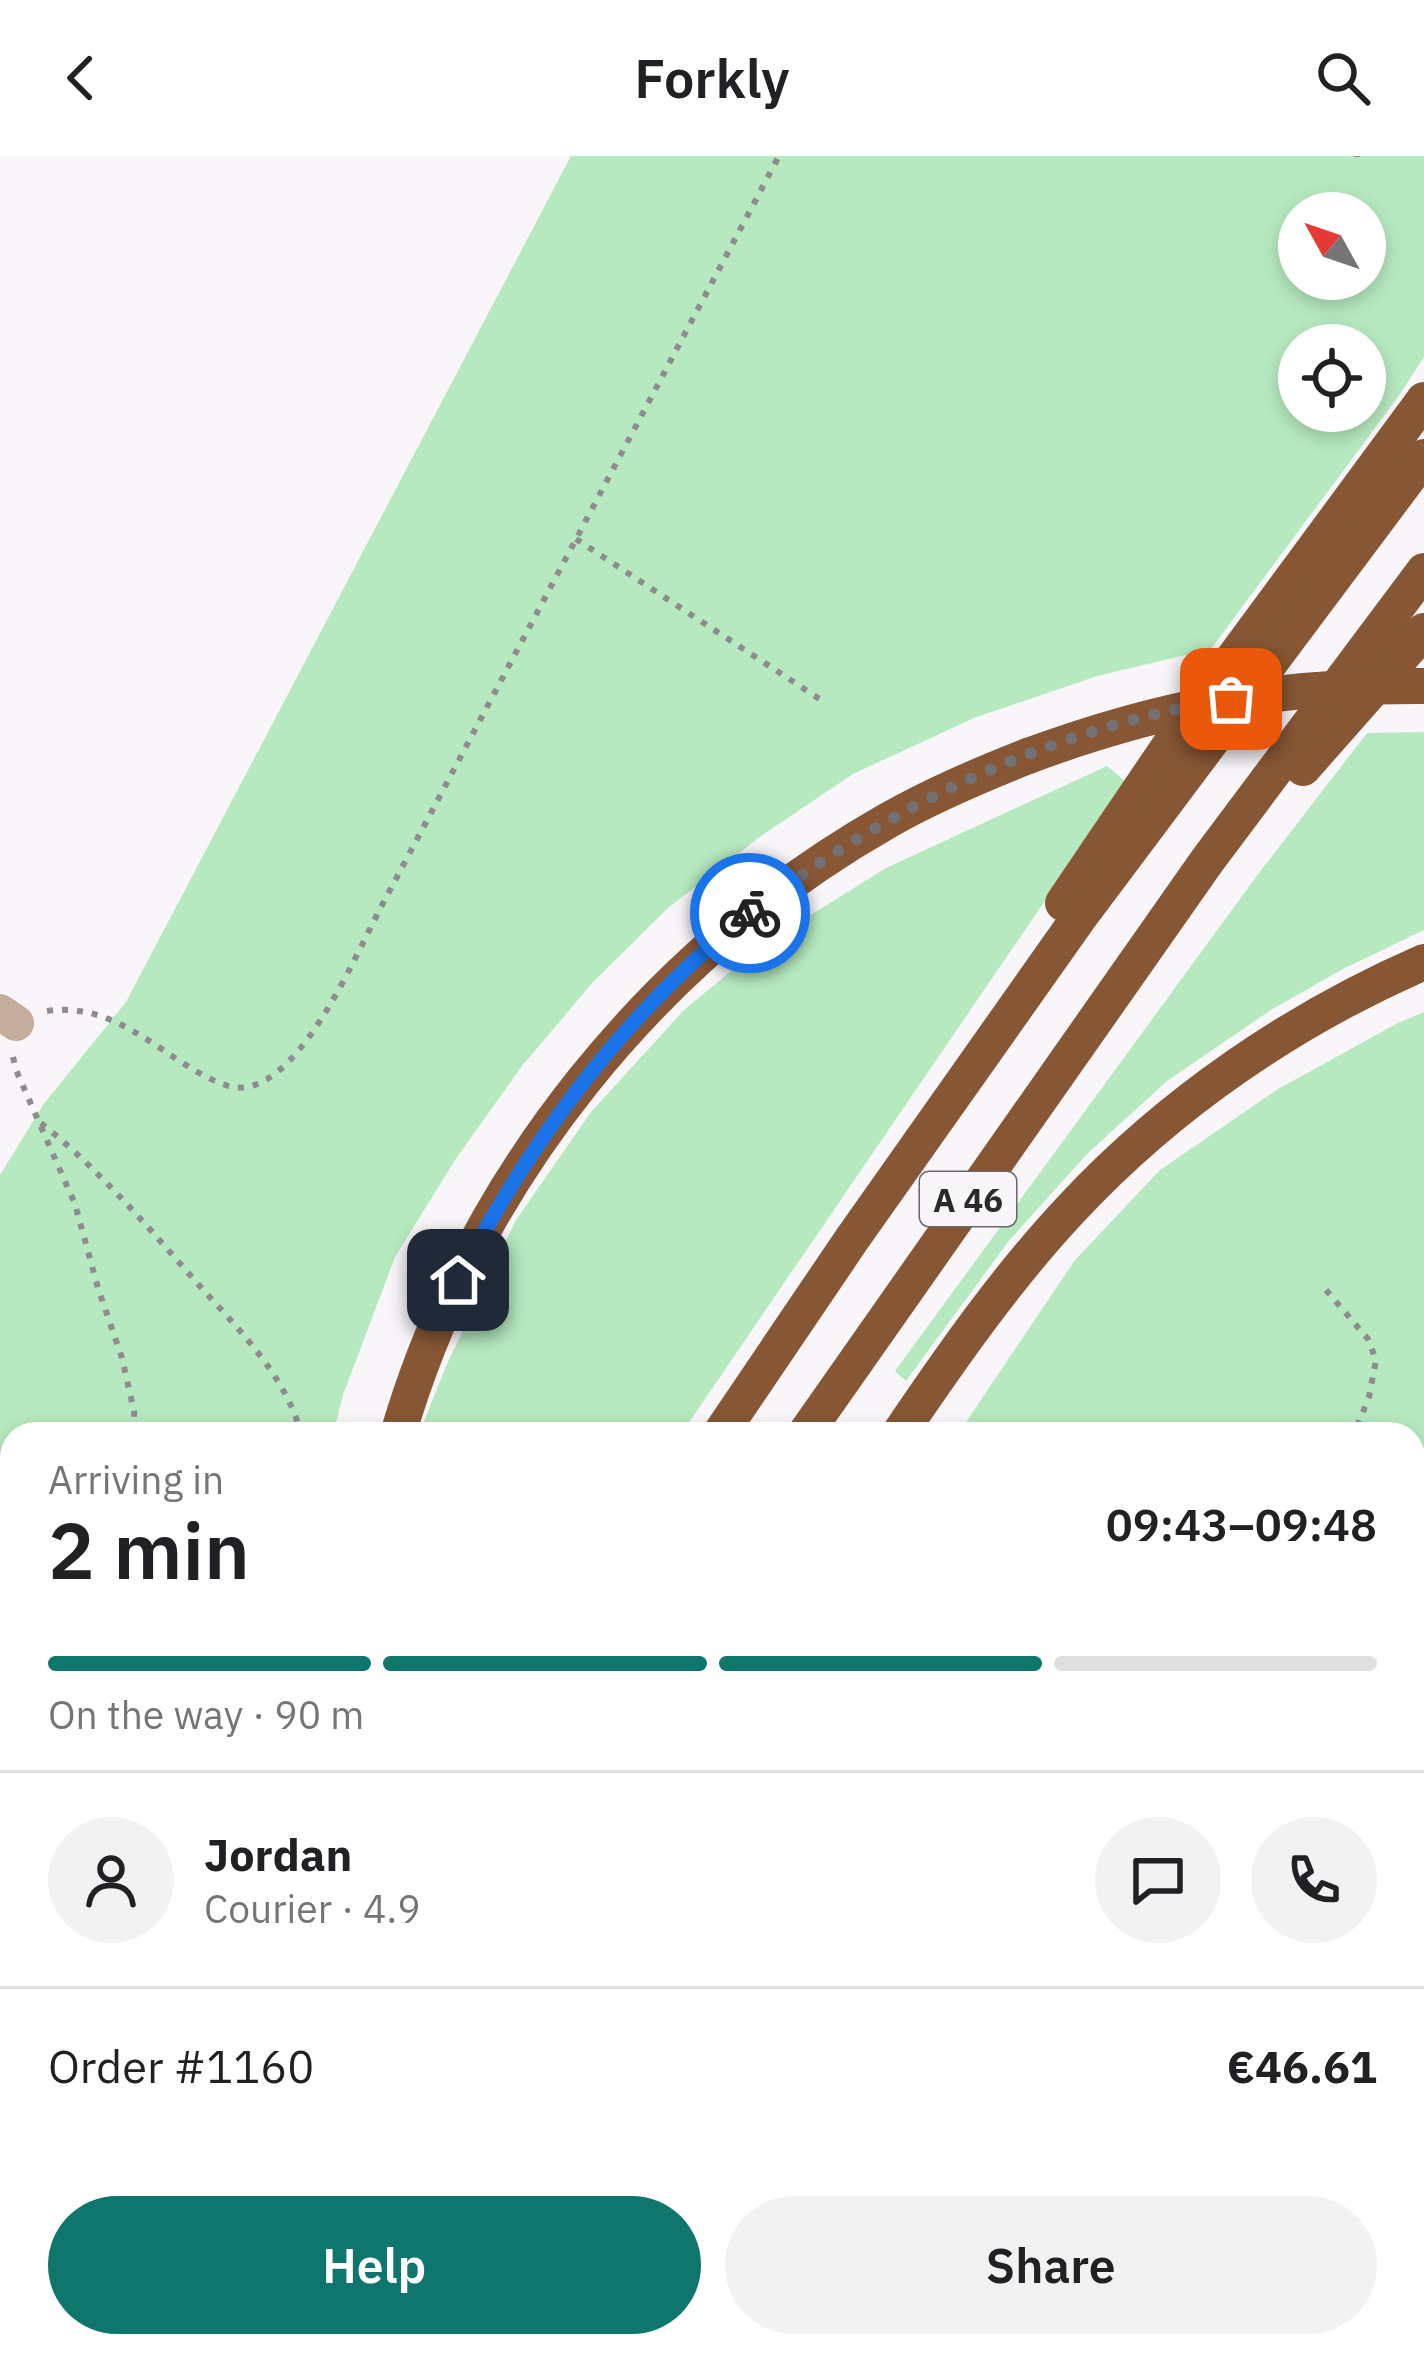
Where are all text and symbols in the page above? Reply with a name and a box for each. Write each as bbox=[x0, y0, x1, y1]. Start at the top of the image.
text: Forkly bbox=[634, 43, 790, 113]
icon: back bbox=[48, 45, 114, 111]
icon: search bbox=[1310, 45, 1376, 111]
north arrow bbox=[1278, 192, 1386, 300]
map controls bbox=[1278, 192, 1386, 432]
button: locate bbox=[1278, 324, 1386, 432]
pin bbox=[1180, 648, 1282, 750]
icon: bag bbox=[1198, 666, 1264, 732]
courier bbox=[690, 853, 810, 973]
icon: bike bbox=[717, 880, 783, 946]
road number: A 46 bbox=[920, 1172, 1016, 1226]
pin bbox=[407, 1229, 509, 1331]
icon: home bbox=[425, 1247, 491, 1313]
text: Arriving in bbox=[48, 1454, 224, 1505]
text: 09:43–09:48 bbox=[1106, 1495, 1377, 1553]
text: 2 min bbox=[48, 1499, 250, 1600]
text: On the way · 90 m bbox=[48, 1689, 364, 1740]
button: person bbox=[48, 1817, 174, 1943]
button: chat bbox=[1095, 1817, 1221, 1943]
button: phone bbox=[1251, 1817, 1377, 1943]
text: Jordan bbox=[204, 1825, 352, 1883]
text: Courier · 4.9 bbox=[204, 1883, 421, 1934]
text: Order #1160 bbox=[48, 2037, 314, 2095]
text: €46.61 bbox=[1227, 2037, 1377, 2095]
button: Help bbox=[48, 2196, 701, 2334]
button: Share bbox=[725, 2196, 1377, 2334]

